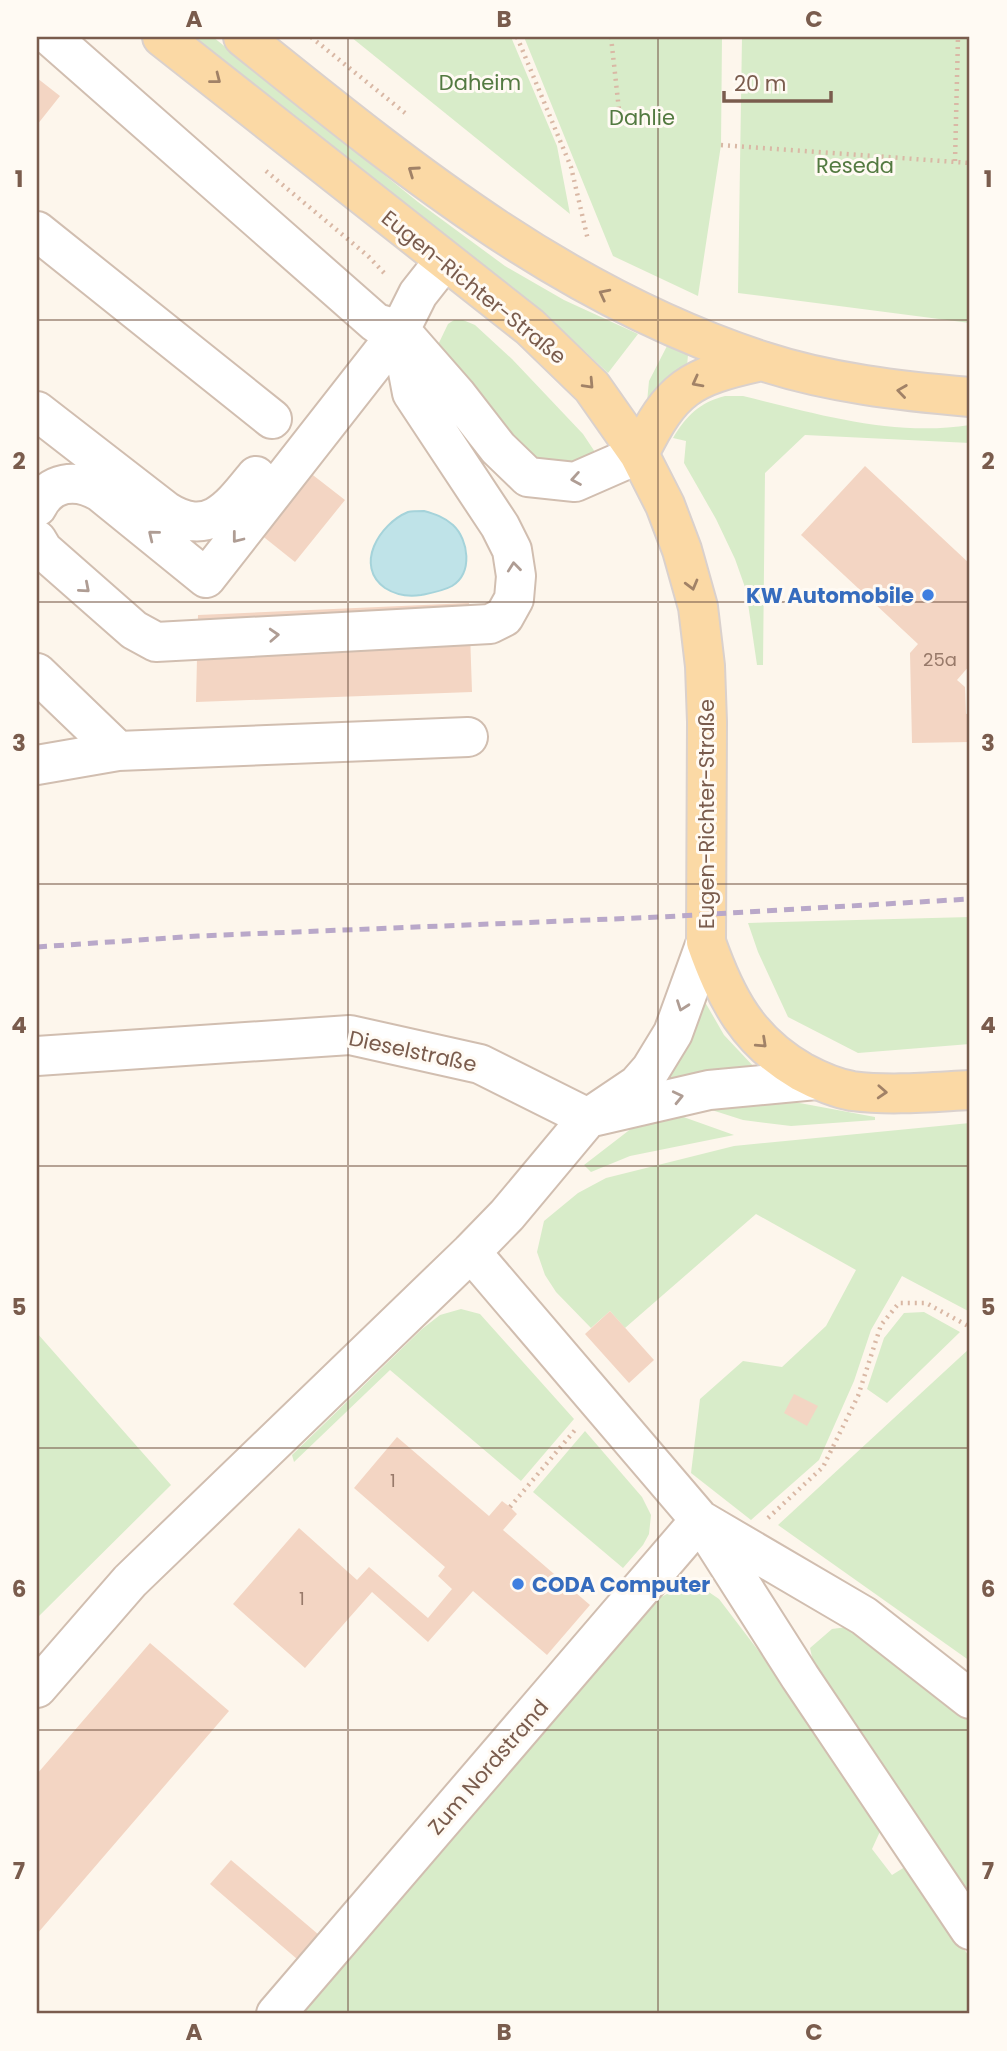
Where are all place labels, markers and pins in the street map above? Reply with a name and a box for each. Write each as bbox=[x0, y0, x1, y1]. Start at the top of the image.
place label: KW Automobile bbox=[746, 581, 914, 610]
marker: KW Automobile bbox=[920, 587, 936, 603]
place label: CODA Computer bbox=[532, 1570, 710, 1599]
marker: CODA Computer bbox=[510, 1576, 526, 1592]

